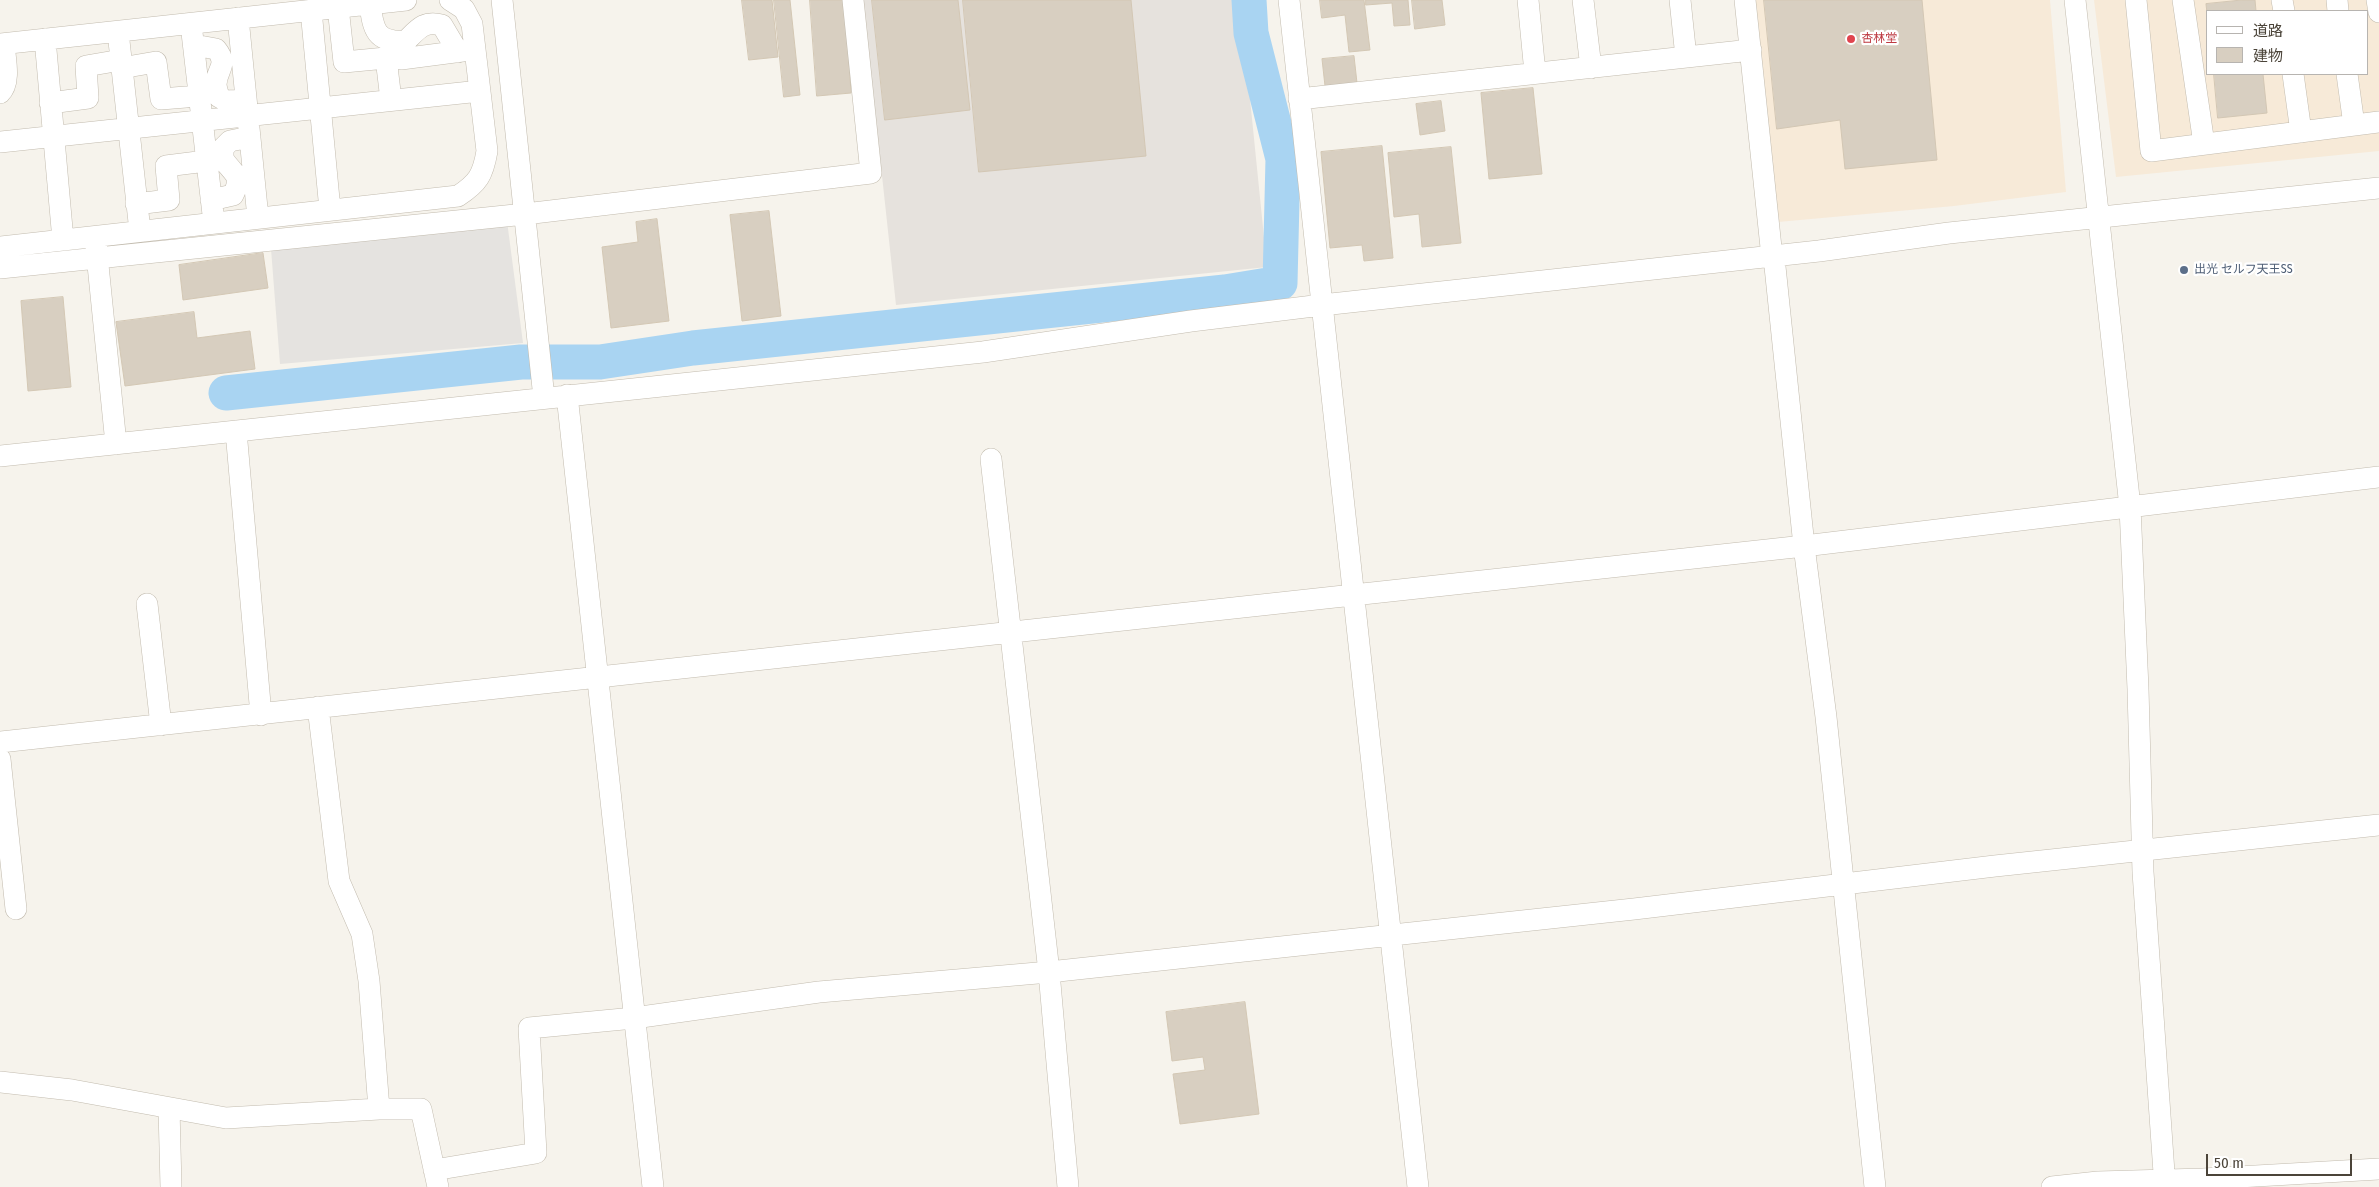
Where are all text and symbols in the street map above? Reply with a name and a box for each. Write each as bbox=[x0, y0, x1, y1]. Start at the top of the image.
legend bbox=[2206, 10, 2369, 75]
text: 道路 bbox=[2253, 22, 2283, 40]
place label: 杏林堂 bbox=[1861, 32, 1897, 46]
marker: 杏林堂 bbox=[1845, 33, 1857, 45]
text: 建物 bbox=[2253, 47, 2283, 65]
place label: 出光 セルフ天王SS bbox=[2194, 263, 2293, 277]
marker: 出光 セルフ天王SS bbox=[2178, 264, 2190, 276]
scale bar bbox=[2209, 1144, 2355, 1176]
text: 50 m bbox=[2214, 1154, 2244, 1172]

